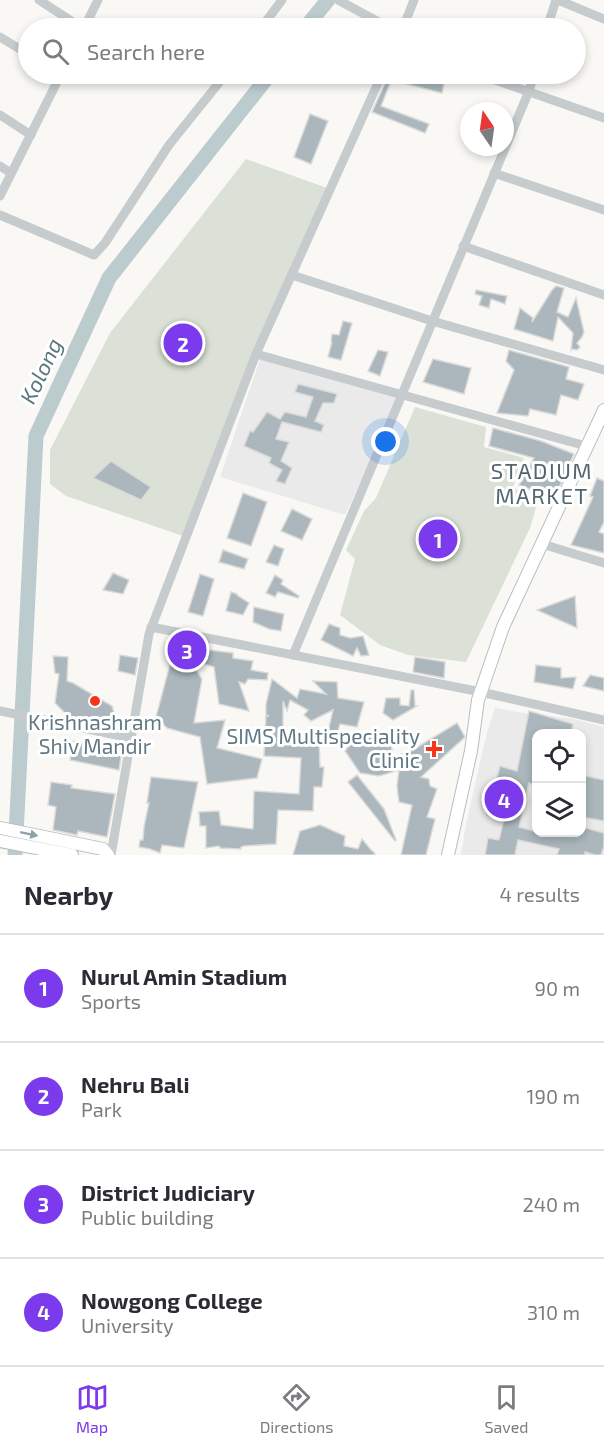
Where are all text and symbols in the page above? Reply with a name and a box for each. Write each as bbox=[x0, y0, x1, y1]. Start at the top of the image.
search box bbox=[18, 18, 586, 84]
icon: search bbox=[39, 35, 72, 68]
text: Search here bbox=[87, 38, 205, 64]
north arrow bbox=[460, 102, 514, 156]
pin: 2 bbox=[164, 320, 202, 366]
water label: Kolong bbox=[14, 334, 67, 407]
your location bbox=[371, 427, 400, 456]
district label: STADIUM MARKET bbox=[491, 457, 593, 508]
pin: 1 bbox=[418, 516, 458, 562]
pin: 3 bbox=[168, 628, 207, 672]
marker: Krishnashram Shiv Mandir bbox=[88, 694, 102, 708]
place label: Krishnashram Shiv Mandir bbox=[28, 709, 162, 758]
place label: SIMS Multispeciality Clinic bbox=[226, 723, 420, 772]
map controls bbox=[532, 729, 586, 837]
button: locate bbox=[532, 729, 586, 783]
marker: SIMS Multispeciality Clinic bbox=[425, 740, 443, 758]
pin: 4 bbox=[484, 776, 524, 822]
button: layers bbox=[532, 783, 586, 837]
one-way arrow bbox=[20, 830, 38, 840]
text: Nearby bbox=[24, 879, 113, 910]
text: 4 results bbox=[500, 882, 580, 906]
text: Nurul Amin Stadium bbox=[81, 963, 287, 989]
text: 1 bbox=[39, 976, 48, 1000]
text: 90 m bbox=[535, 976, 580, 1000]
text: Sports bbox=[81, 989, 141, 1013]
text: Nehru Bali bbox=[81, 1071, 190, 1097]
text: 2 bbox=[38, 1084, 49, 1108]
text: 190 m bbox=[527, 1084, 580, 1108]
text: Park bbox=[81, 1097, 122, 1121]
text: District Judiciary bbox=[81, 1179, 255, 1205]
text: 3 bbox=[38, 1192, 49, 1216]
text: 240 m bbox=[522, 1192, 580, 1216]
text: Public building bbox=[81, 1205, 214, 1229]
text: Nowgong College bbox=[81, 1287, 263, 1313]
text: 4 bbox=[37, 1300, 50, 1324]
text: 310 m bbox=[527, 1300, 580, 1324]
text: University bbox=[81, 1313, 173, 1337]
tab: Map bbox=[76, 1381, 109, 1436]
tab: Directions bbox=[260, 1381, 333, 1436]
tab: Saved bbox=[485, 1381, 528, 1436]

